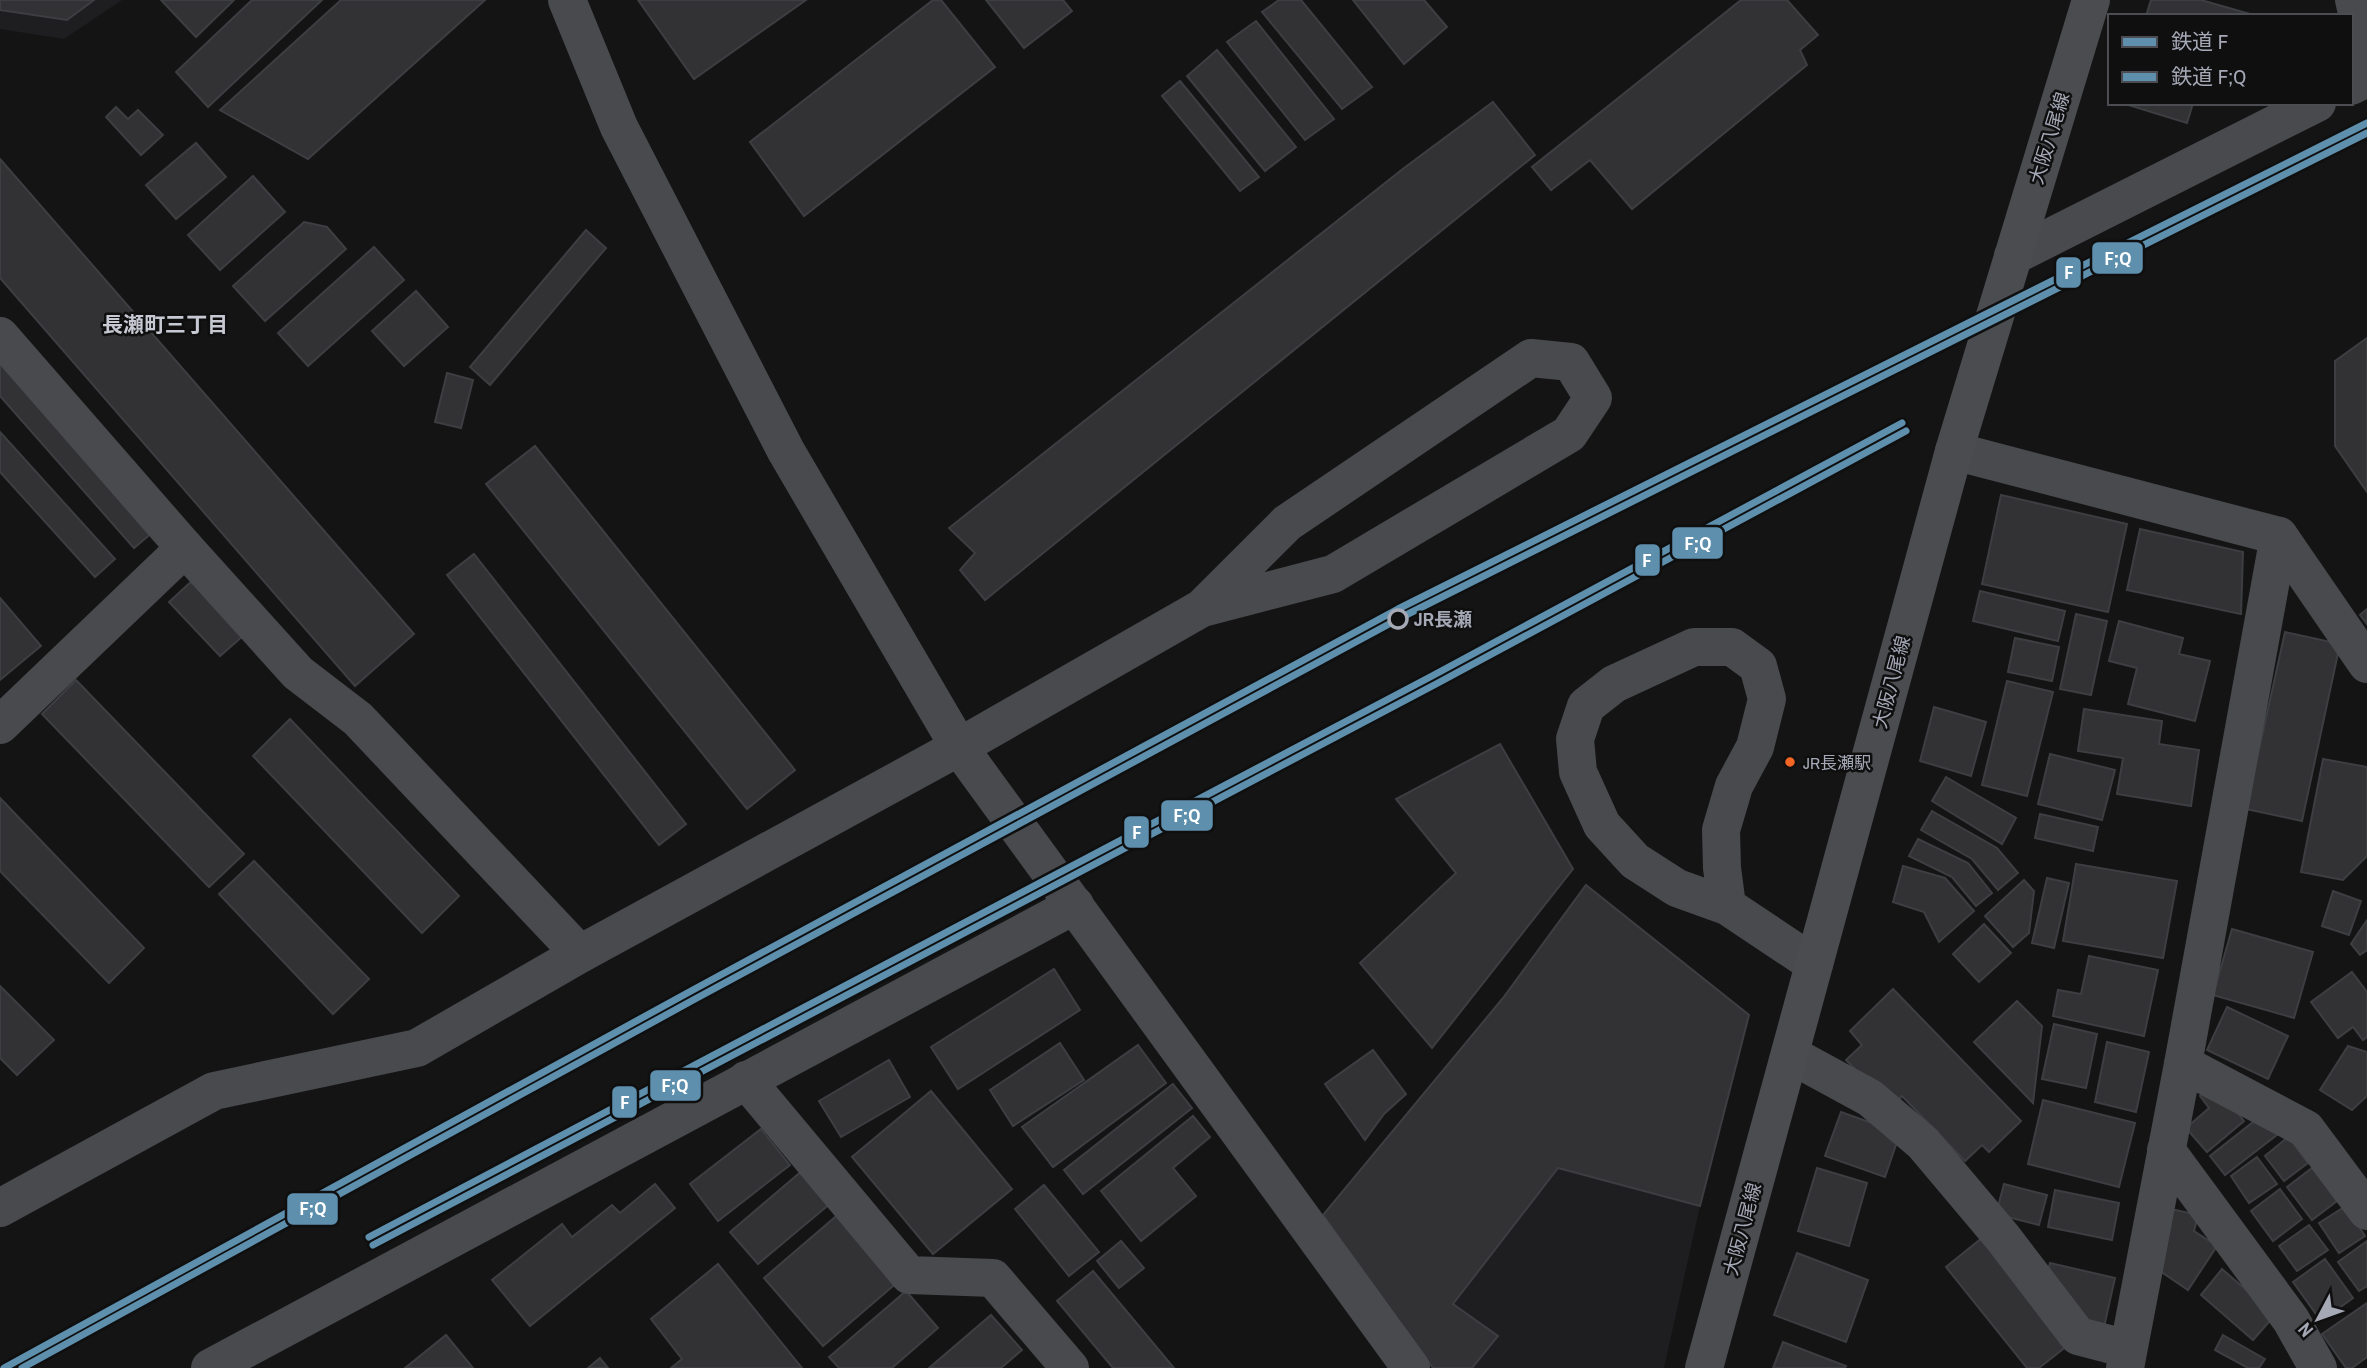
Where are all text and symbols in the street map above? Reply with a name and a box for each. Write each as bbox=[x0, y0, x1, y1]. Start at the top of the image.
legend bbox=[2108, 14, 2353, 105]
text: 鉄道 F bbox=[2171, 27, 2228, 56]
text: 鉄道 F;Q bbox=[2171, 62, 2247, 91]
street label: 大阪八尾線 bbox=[2023, 89, 2075, 187]
line badge: F;Q bbox=[2091, 241, 2144, 275]
text: F;Q bbox=[2105, 245, 2131, 271]
line badge: F bbox=[2055, 256, 2082, 289]
text: F bbox=[2064, 259, 2074, 285]
district label: 長瀬町三丁目 bbox=[102, 310, 228, 339]
line badge: F;Q bbox=[1671, 526, 1724, 560]
text: F;Q bbox=[1685, 530, 1711, 556]
line badge: F bbox=[1634, 543, 1661, 577]
text: F bbox=[1642, 547, 1652, 573]
place label: JR長瀬 bbox=[1414, 606, 1472, 632]
marker: JR長瀬 bbox=[1388, 609, 1408, 629]
street label: 大阪八尾線 bbox=[1866, 633, 1916, 731]
place label: JR長瀬駅 bbox=[1803, 751, 1871, 774]
marker: JR長瀬駅 bbox=[1783, 755, 1797, 769]
line badge: F;Q bbox=[1160, 799, 1214, 832]
text: F;Q bbox=[1174, 802, 1200, 828]
line badge: F bbox=[1123, 815, 1150, 849]
text: F bbox=[1132, 819, 1142, 845]
line badge: F;Q bbox=[649, 1069, 702, 1102]
text: F;Q bbox=[662, 1072, 688, 1098]
line badge: F bbox=[611, 1085, 638, 1119]
text: F bbox=[620, 1089, 630, 1115]
street label: 大阪八尾線 bbox=[1717, 1180, 1767, 1278]
line badge: F;Q bbox=[286, 1192, 339, 1226]
text: F;Q bbox=[300, 1195, 326, 1221]
north arrow bbox=[2283, 1284, 2353, 1354]
text: N bbox=[2292, 1317, 2319, 1343]

